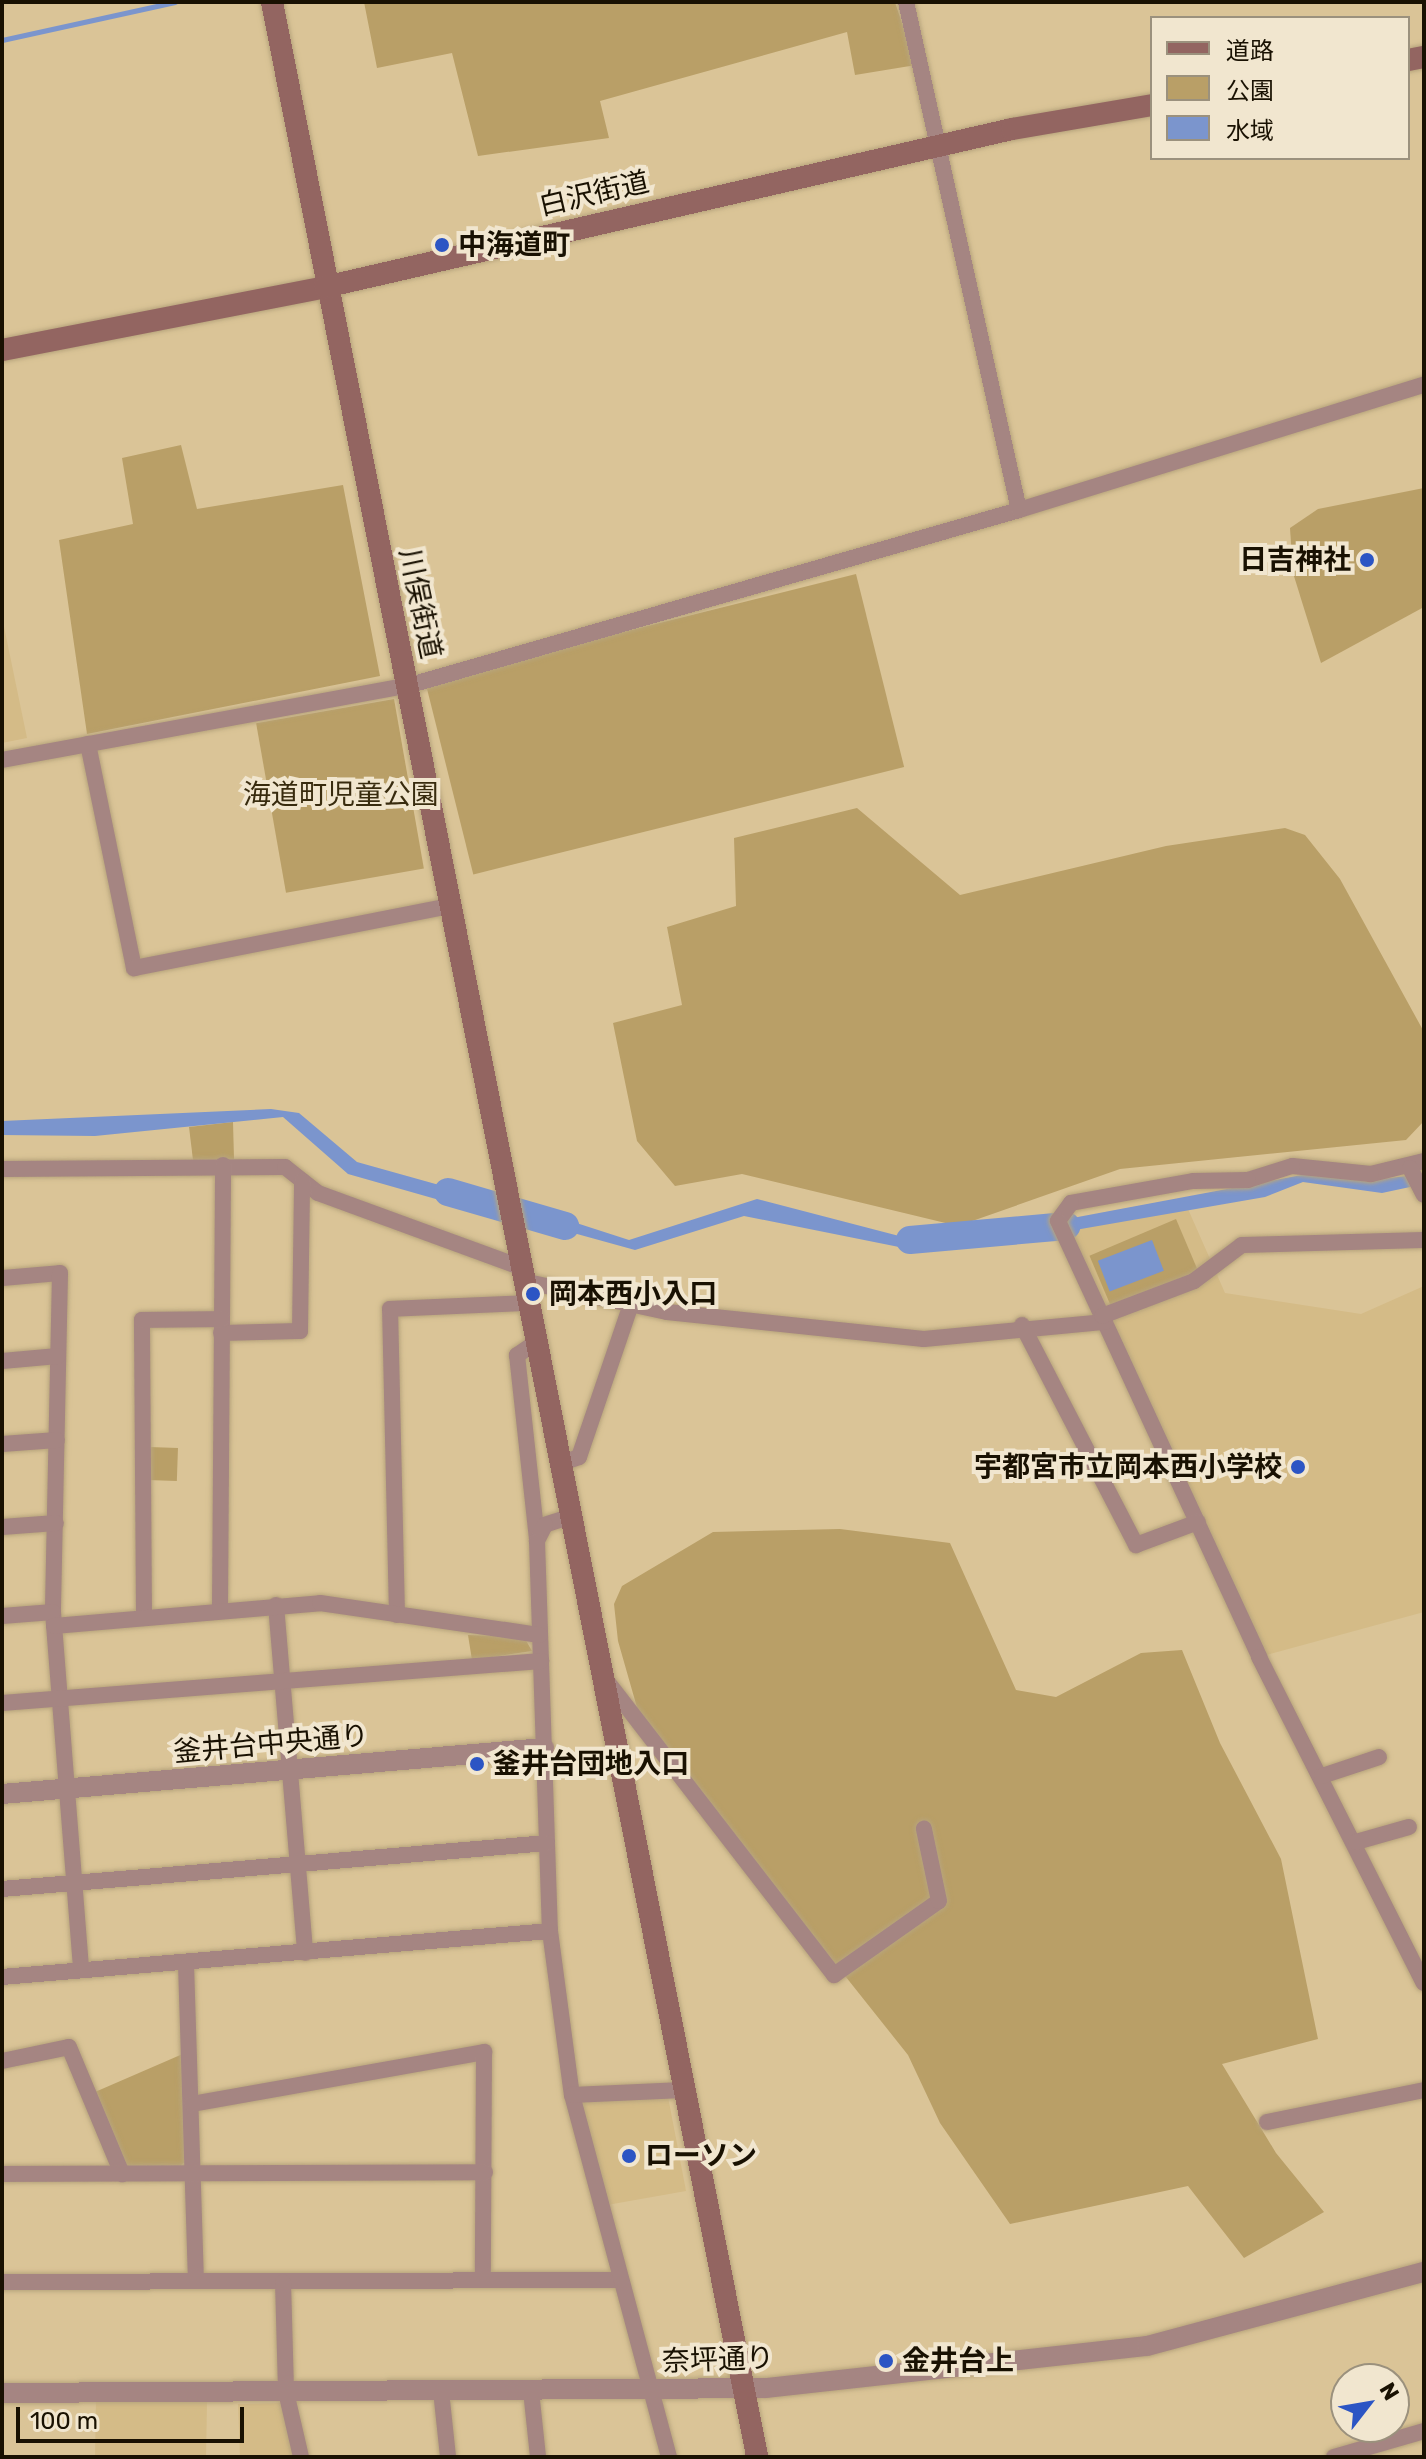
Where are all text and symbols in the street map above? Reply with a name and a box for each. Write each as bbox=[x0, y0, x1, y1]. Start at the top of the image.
legend bbox=[1150, 16, 1410, 160]
text: 道路 bbox=[1226, 37, 1274, 65]
text: 公園 bbox=[1226, 77, 1274, 105]
text: 水域 bbox=[1226, 117, 1274, 145]
street label: 白沢街道 bbox=[536, 165, 652, 223]
place label: 中海道町 bbox=[458, 228, 570, 262]
marker: 中海道町 bbox=[433, 236, 451, 254]
place label: 日吉神社 bbox=[1239, 543, 1351, 577]
street label: 川俣街道 bbox=[392, 546, 448, 662]
marker: 日吉神社 bbox=[1358, 551, 1376, 569]
park label: 海道町児童公園 bbox=[243, 778, 439, 812]
place label: 岡本西小入口 bbox=[549, 1277, 717, 1311]
marker: 岡本西小入口 bbox=[524, 1285, 542, 1303]
place label: 宇都宮市立岡本西小学校 bbox=[974, 1450, 1282, 1484]
marker: 宇都宮市立岡本西小学校 bbox=[1289, 1458, 1307, 1476]
street label: 釜井台中央通り bbox=[172, 1719, 370, 1769]
place label: 釜井台団地入口 bbox=[493, 1747, 689, 1781]
marker: 釜井台団地入口 bbox=[468, 1755, 486, 1773]
place label: ローソン bbox=[645, 2139, 757, 2173]
marker: ローソン bbox=[620, 2147, 638, 2165]
street label: 奈坪通り bbox=[661, 2341, 775, 2379]
place label: 金井台上 bbox=[902, 2344, 1014, 2378]
marker: 金井台上 bbox=[877, 2352, 895, 2370]
north arrow bbox=[1330, 2363, 1410, 2443]
text: N bbox=[1374, 2378, 1405, 2405]
scale bar bbox=[20, 2391, 248, 2441]
text: 100 m bbox=[30, 2407, 98, 2435]

